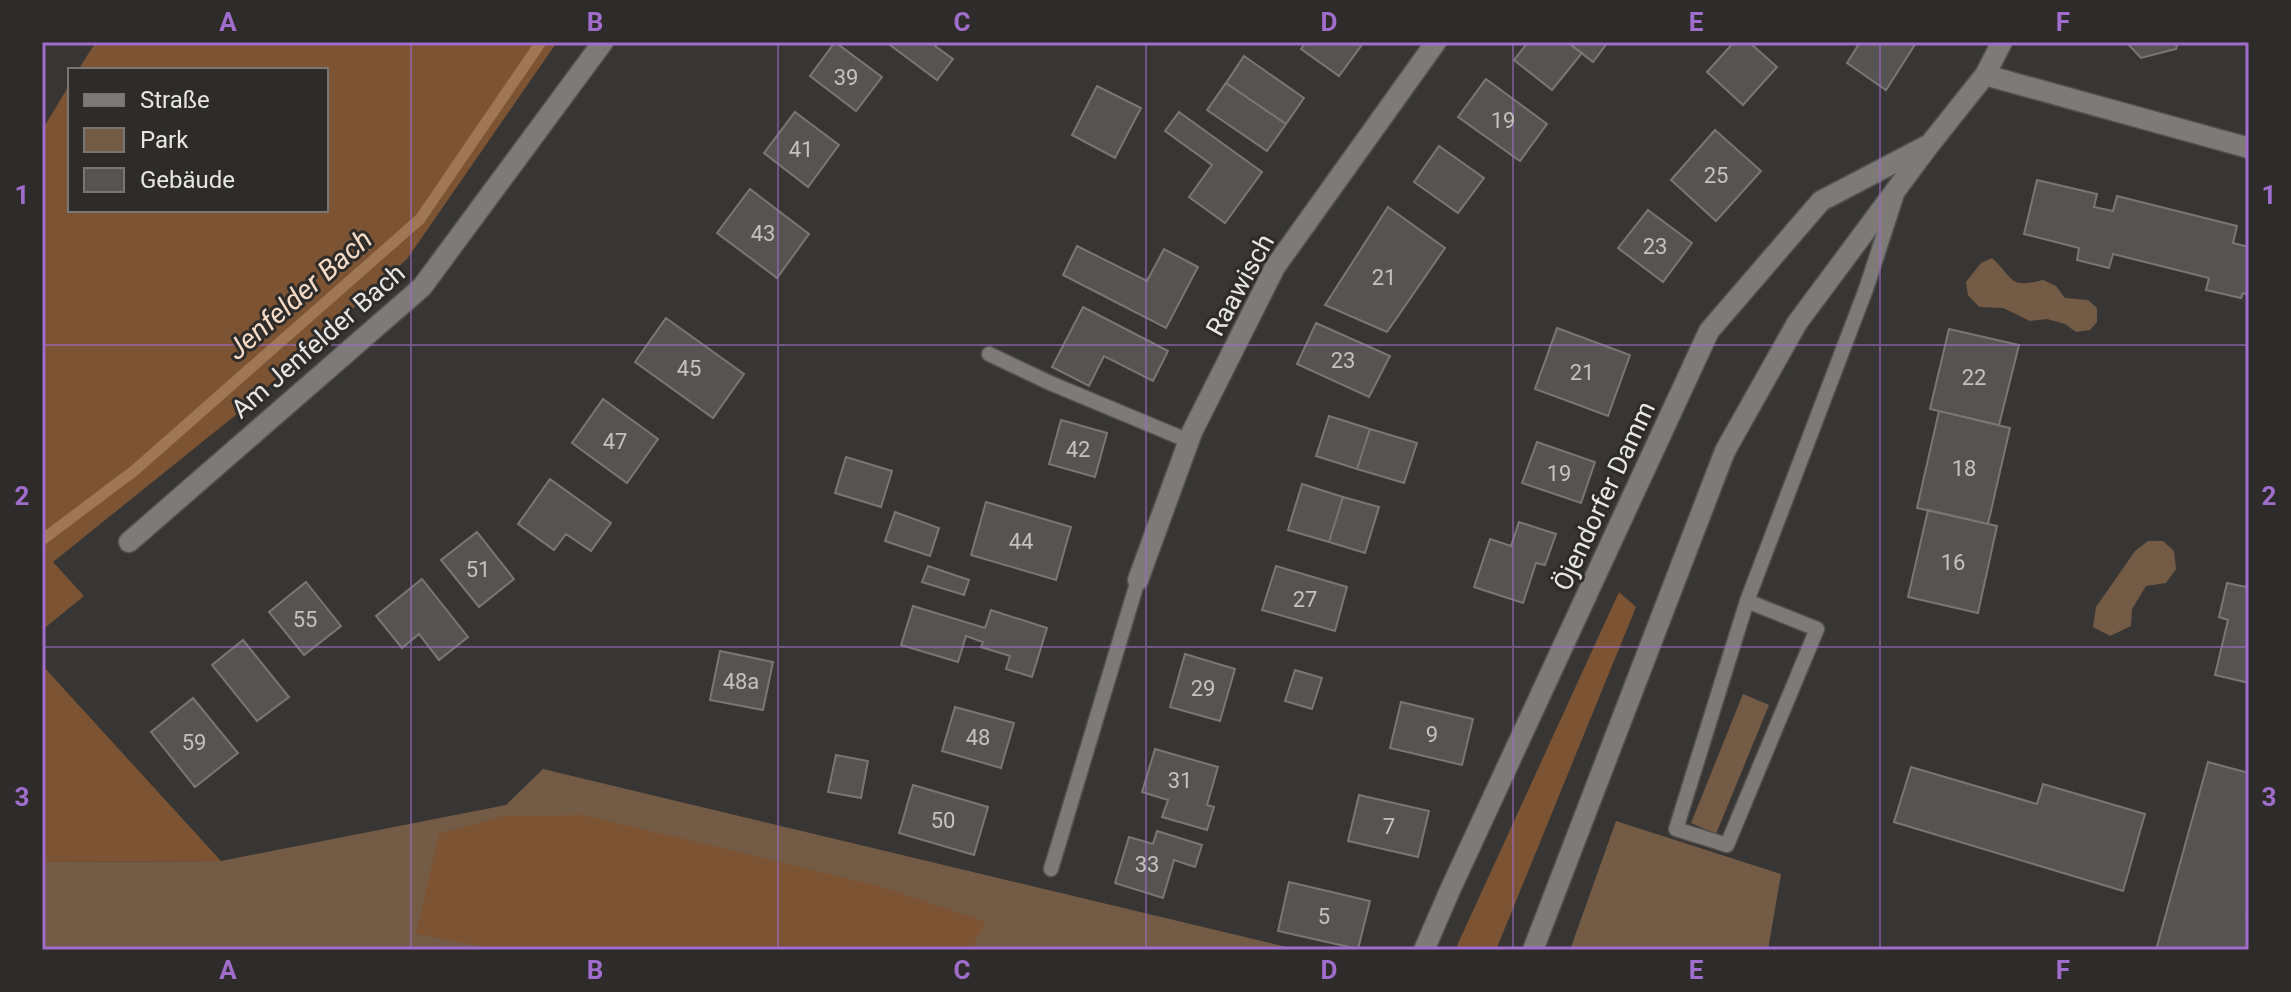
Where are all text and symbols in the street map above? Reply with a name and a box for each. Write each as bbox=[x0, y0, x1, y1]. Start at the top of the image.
text: A bbox=[219, 7, 237, 37]
text: B bbox=[587, 7, 603, 37]
text: C bbox=[953, 7, 971, 37]
text: D bbox=[1321, 7, 1337, 37]
text: E bbox=[1689, 7, 1704, 37]
text: F bbox=[2056, 7, 2070, 37]
house number: 39 bbox=[834, 65, 858, 90]
legend bbox=[68, 68, 328, 212]
text: Straße bbox=[140, 86, 210, 114]
house number: 19 bbox=[1491, 108, 1515, 133]
text: Park bbox=[140, 126, 189, 154]
house number: 41 bbox=[789, 137, 813, 162]
house number: 25 bbox=[1704, 163, 1728, 188]
text: Gebäude bbox=[140, 166, 235, 194]
text: 1 bbox=[15, 180, 29, 210]
text: 1 bbox=[2262, 180, 2276, 210]
house number: 43 bbox=[751, 221, 775, 246]
water label: Jenfelder Bach bbox=[220, 222, 379, 366]
street label: Raawisch bbox=[1200, 229, 1280, 341]
house number: 23 bbox=[1643, 234, 1667, 259]
street label: Am Jenfelder Bach bbox=[225, 258, 411, 424]
house number: 21 bbox=[1372, 265, 1396, 290]
house number: 23 bbox=[1331, 348, 1355, 373]
house number: 45 bbox=[677, 356, 701, 381]
house number: 21 bbox=[1570, 360, 1594, 385]
house number: 22 bbox=[1962, 365, 1986, 390]
street label: Öjendorfer Damm bbox=[1547, 397, 1661, 595]
house number: 47 bbox=[603, 429, 627, 454]
house number: 42 bbox=[1066, 437, 1090, 462]
house number: 18 bbox=[1952, 456, 1976, 481]
house number: 19 bbox=[1547, 461, 1571, 486]
text: 2 bbox=[15, 481, 29, 511]
text: 2 bbox=[2262, 481, 2276, 511]
house number: 44 bbox=[1009, 529, 1033, 554]
house number: 16 bbox=[1941, 550, 1965, 575]
house number: 51 bbox=[466, 557, 490, 582]
house number: 27 bbox=[1293, 587, 1317, 612]
house number: 55 bbox=[293, 607, 317, 632]
house number: 48a bbox=[723, 669, 759, 694]
house number: 29 bbox=[1191, 676, 1215, 701]
house number: 9 bbox=[1426, 722, 1438, 747]
house number: 48 bbox=[966, 725, 990, 750]
house number: 59 bbox=[182, 730, 206, 755]
house number: 31 bbox=[1168, 768, 1192, 793]
text: 3 bbox=[15, 782, 29, 812]
text: 3 bbox=[2262, 782, 2276, 812]
house number: 50 bbox=[931, 808, 955, 833]
house number: 7 bbox=[1383, 814, 1395, 839]
house number: 33 bbox=[1135, 852, 1159, 877]
house number: 5 bbox=[1318, 904, 1330, 929]
text: A bbox=[219, 955, 237, 985]
text: B bbox=[587, 955, 603, 985]
text: C bbox=[953, 955, 971, 985]
text: D bbox=[1321, 955, 1337, 985]
text: E bbox=[1689, 955, 1704, 985]
text: F bbox=[2056, 955, 2070, 985]

